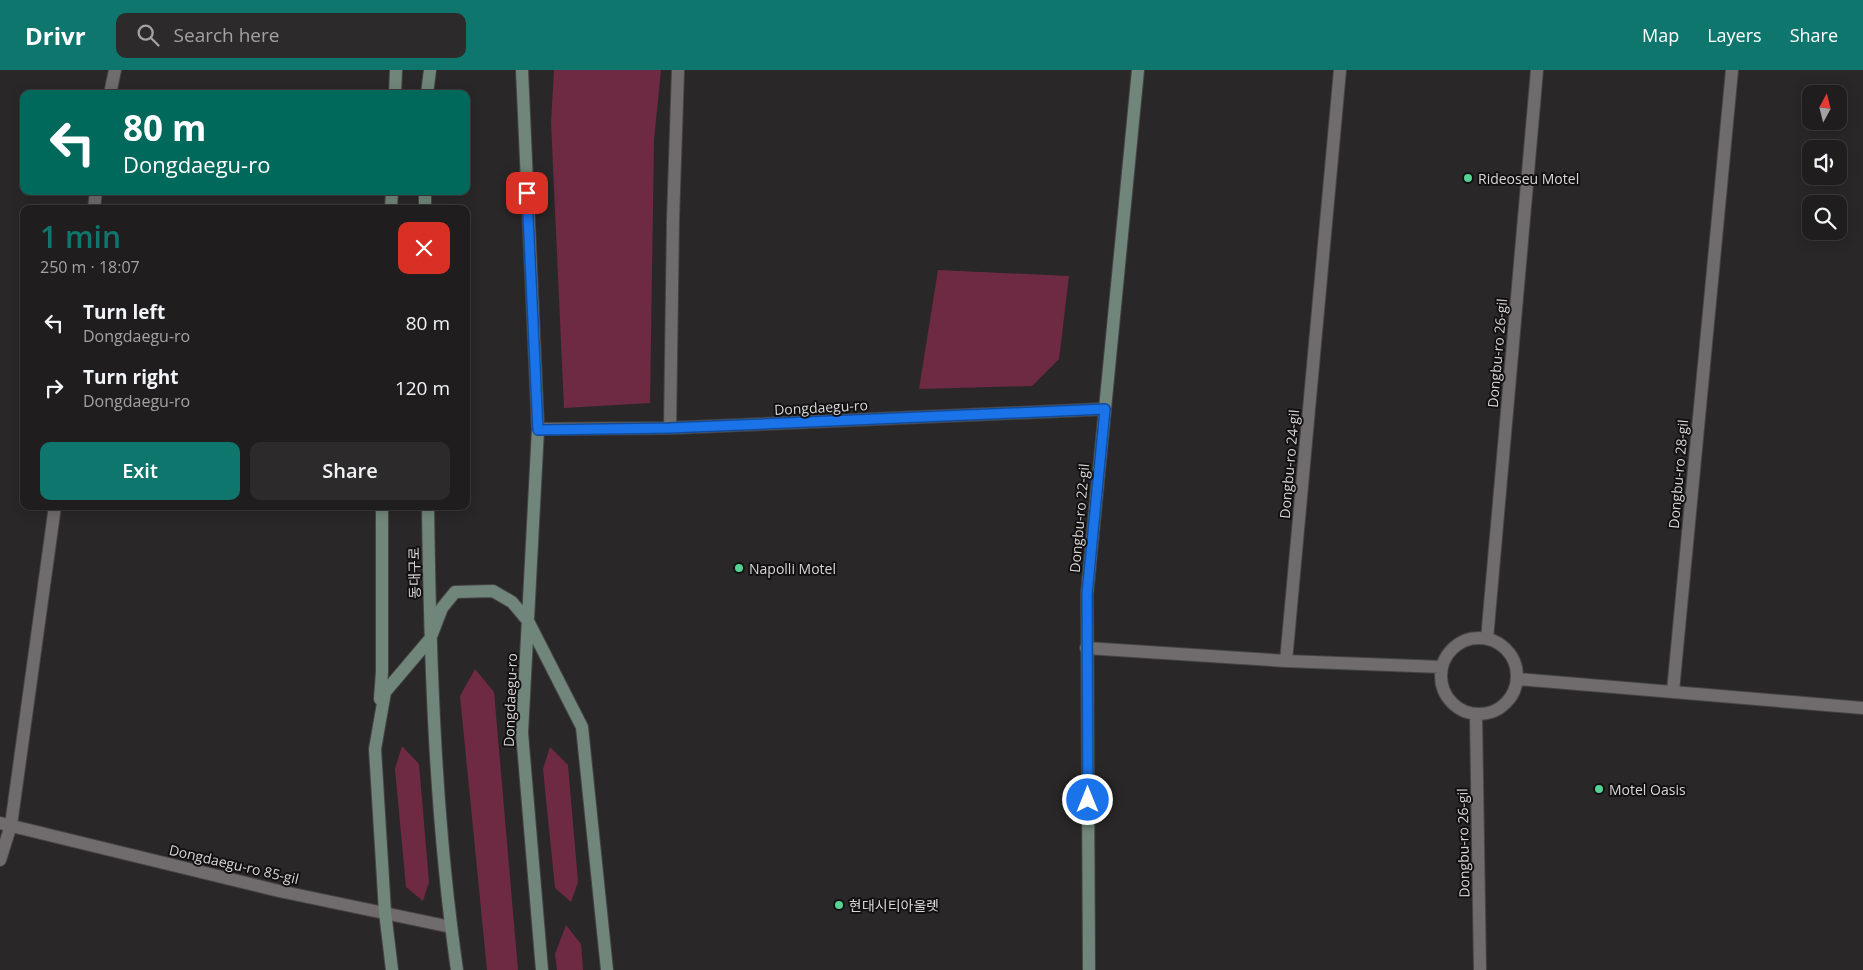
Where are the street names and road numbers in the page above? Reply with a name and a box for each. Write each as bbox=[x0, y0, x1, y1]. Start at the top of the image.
street label: Dongbu-ro 26-gil bbox=[1483, 298, 1511, 408]
street label: Dongdaegu-ro bbox=[774, 395, 868, 419]
street label: Dongbu-ro 24-gil bbox=[1275, 409, 1303, 519]
street label: Dongbu-ro 28-gil bbox=[1664, 419, 1692, 529]
street label: Dongbu-ro 22-gil bbox=[1065, 463, 1093, 573]
street label: 동대구로 bbox=[404, 547, 424, 599]
street label: Dongdaegu-ro bbox=[499, 653, 521, 747]
street label: Dongbu-ro 26-gil bbox=[1453, 788, 1473, 898]
street label: Dongdaegu-ro 85-gil bbox=[167, 840, 301, 888]

